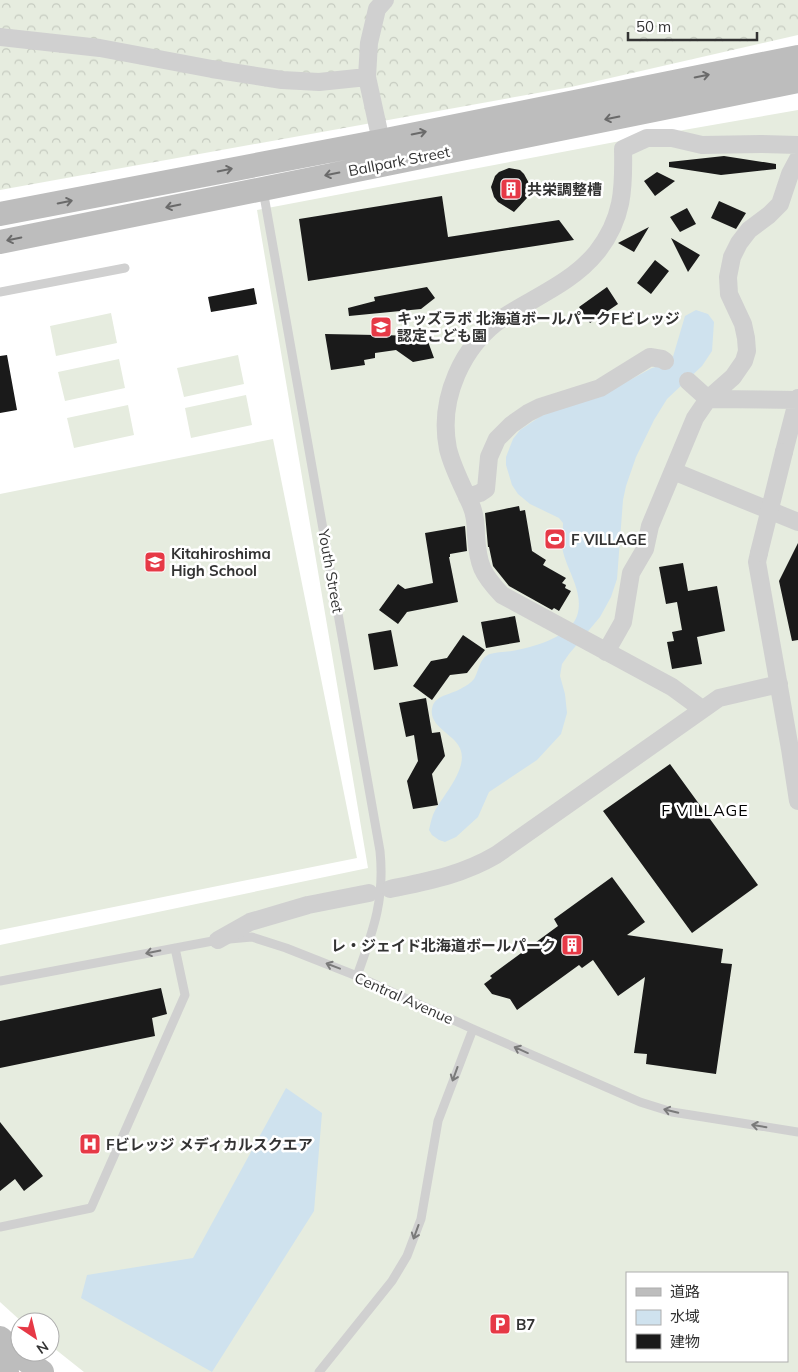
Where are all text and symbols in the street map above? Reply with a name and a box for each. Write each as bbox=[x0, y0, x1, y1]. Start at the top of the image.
scale bar bbox=[628, 10, 757, 42]
text: 50 m bbox=[636, 17, 671, 36]
one-way arrow bbox=[693, 71, 709, 80]
one-way arrow bbox=[604, 113, 620, 123]
one-way arrow bbox=[410, 128, 426, 138]
street label: Ballpark Street bbox=[347, 142, 451, 180]
one-way arrow bbox=[216, 165, 232, 175]
one-way arrow bbox=[325, 170, 341, 179]
building icon: 共栄調整槽 bbox=[499, 177, 523, 201]
place label: 共栄調整槽 bbox=[527, 180, 602, 199]
one-way arrow bbox=[57, 196, 73, 206]
one-way arrow bbox=[166, 202, 182, 212]
one-way arrow bbox=[6, 235, 22, 244]
place label: キッズラボ 北海道ボールパークFビレッジ 認定こども園 bbox=[397, 309, 680, 345]
school or university icon: キッズラボ 北海道ボールパークFビレッジ 認定こども園 bbox=[369, 315, 393, 339]
street label: Youth Street bbox=[314, 527, 348, 614]
sports icon: F VILLAGE bbox=[543, 527, 567, 551]
place label: F VILLAGE bbox=[571, 530, 646, 549]
place label: Kitahiroshima High School bbox=[171, 544, 271, 580]
school or university icon: Kitahiroshima High School bbox=[143, 550, 167, 574]
district label: F VILLAGE bbox=[661, 800, 749, 820]
building icon: レ・ジェイド北海道ボールパーク bbox=[560, 933, 584, 957]
place label: レ・ジェイド北海道ボールパーク bbox=[331, 936, 556, 955]
one-way arrow bbox=[146, 947, 162, 957]
one-way arrow bbox=[325, 961, 341, 970]
street label: Central Avenue bbox=[352, 968, 456, 1028]
one-way arrow bbox=[514, 1045, 529, 1055]
one-way arrow bbox=[450, 1066, 459, 1082]
one-way arrow bbox=[664, 1106, 680, 1115]
one-way arrow bbox=[751, 1120, 767, 1130]
hospital icon: Fビレッジ メディカルスクエア bbox=[78, 1132, 102, 1156]
place label: Fビレッジ メディカルスクエア bbox=[106, 1135, 313, 1154]
one-way arrow bbox=[411, 1224, 420, 1239]
legend bbox=[626, 1272, 788, 1362]
text: 道路 bbox=[670, 1282, 700, 1301]
text: 水域 bbox=[670, 1307, 700, 1326]
north arrow bbox=[10, 1312, 60, 1362]
parking icon: B7 bbox=[488, 1312, 512, 1336]
place label: B7 bbox=[516, 1315, 535, 1334]
text: 建物 bbox=[670, 1332, 700, 1351]
text: N bbox=[33, 1337, 52, 1358]

